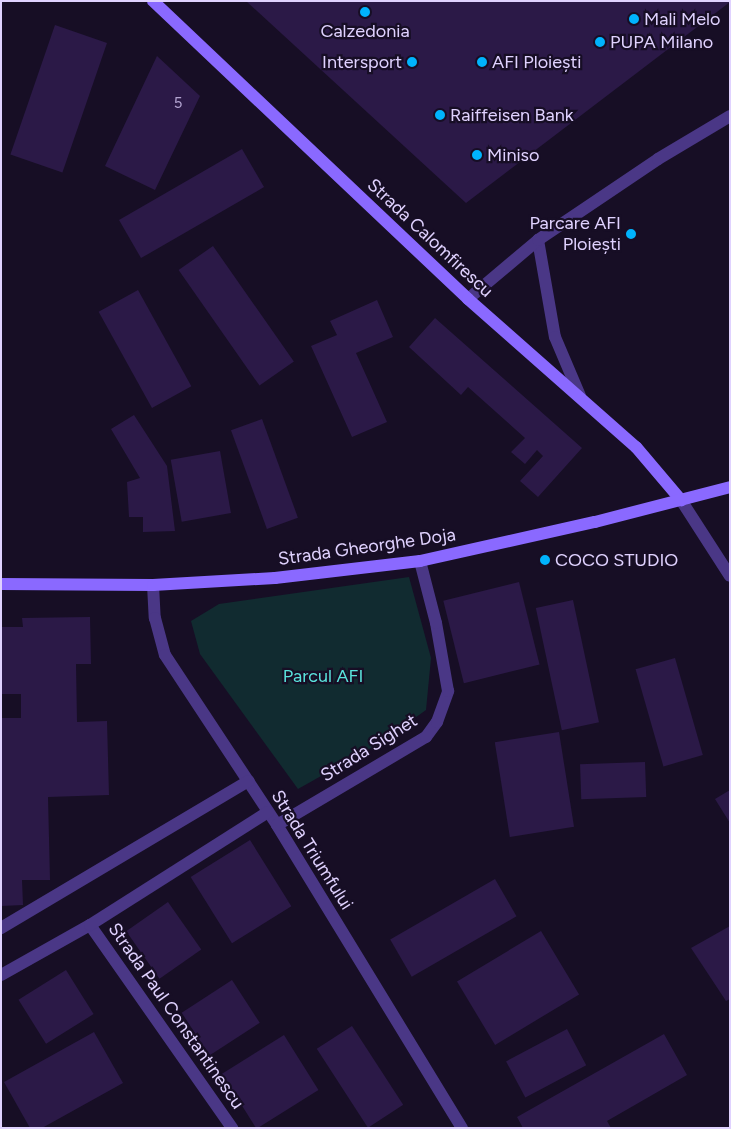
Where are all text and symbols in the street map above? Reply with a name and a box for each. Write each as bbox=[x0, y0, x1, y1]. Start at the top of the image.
marker: Calzedonia bbox=[359, 6, 371, 18]
place label: Mali Melo bbox=[644, 8, 720, 30]
marker: Mali Melo bbox=[628, 13, 640, 25]
place label: Calzedonia bbox=[320, 20, 410, 42]
place label: PUPA Milano bbox=[610, 31, 713, 53]
marker: PUPA Milano bbox=[594, 36, 606, 48]
place label: Intersport bbox=[322, 51, 402, 73]
place label: AFI Ploiești bbox=[492, 51, 582, 73]
marker: Intersport bbox=[406, 56, 418, 68]
marker: AFI Ploiești bbox=[476, 56, 488, 68]
house number: 5 bbox=[174, 95, 182, 113]
place label: Raiffeisen Bank bbox=[450, 104, 574, 126]
marker: Raiffeisen Bank bbox=[434, 109, 446, 121]
place label: Miniso bbox=[487, 144, 539, 166]
marker: Miniso bbox=[471, 149, 483, 161]
street label: Strada Calomfirescu bbox=[363, 174, 497, 302]
place label: Parcare AFI Ploiești bbox=[529, 213, 621, 255]
marker: Parcare AFI Ploiești bbox=[625, 228, 637, 240]
street label: Strada Gheorghe Doja bbox=[277, 524, 457, 570]
place label: COCO STUDIO bbox=[555, 549, 678, 571]
marker: COCO STUDIO bbox=[539, 554, 551, 566]
park label: Parcul AFI bbox=[283, 665, 363, 687]
street label: Strada Sighet bbox=[317, 710, 421, 786]
street label: Strada Triumfului bbox=[267, 786, 357, 914]
street label: Strada Paul Constantinescu bbox=[103, 919, 249, 1113]

